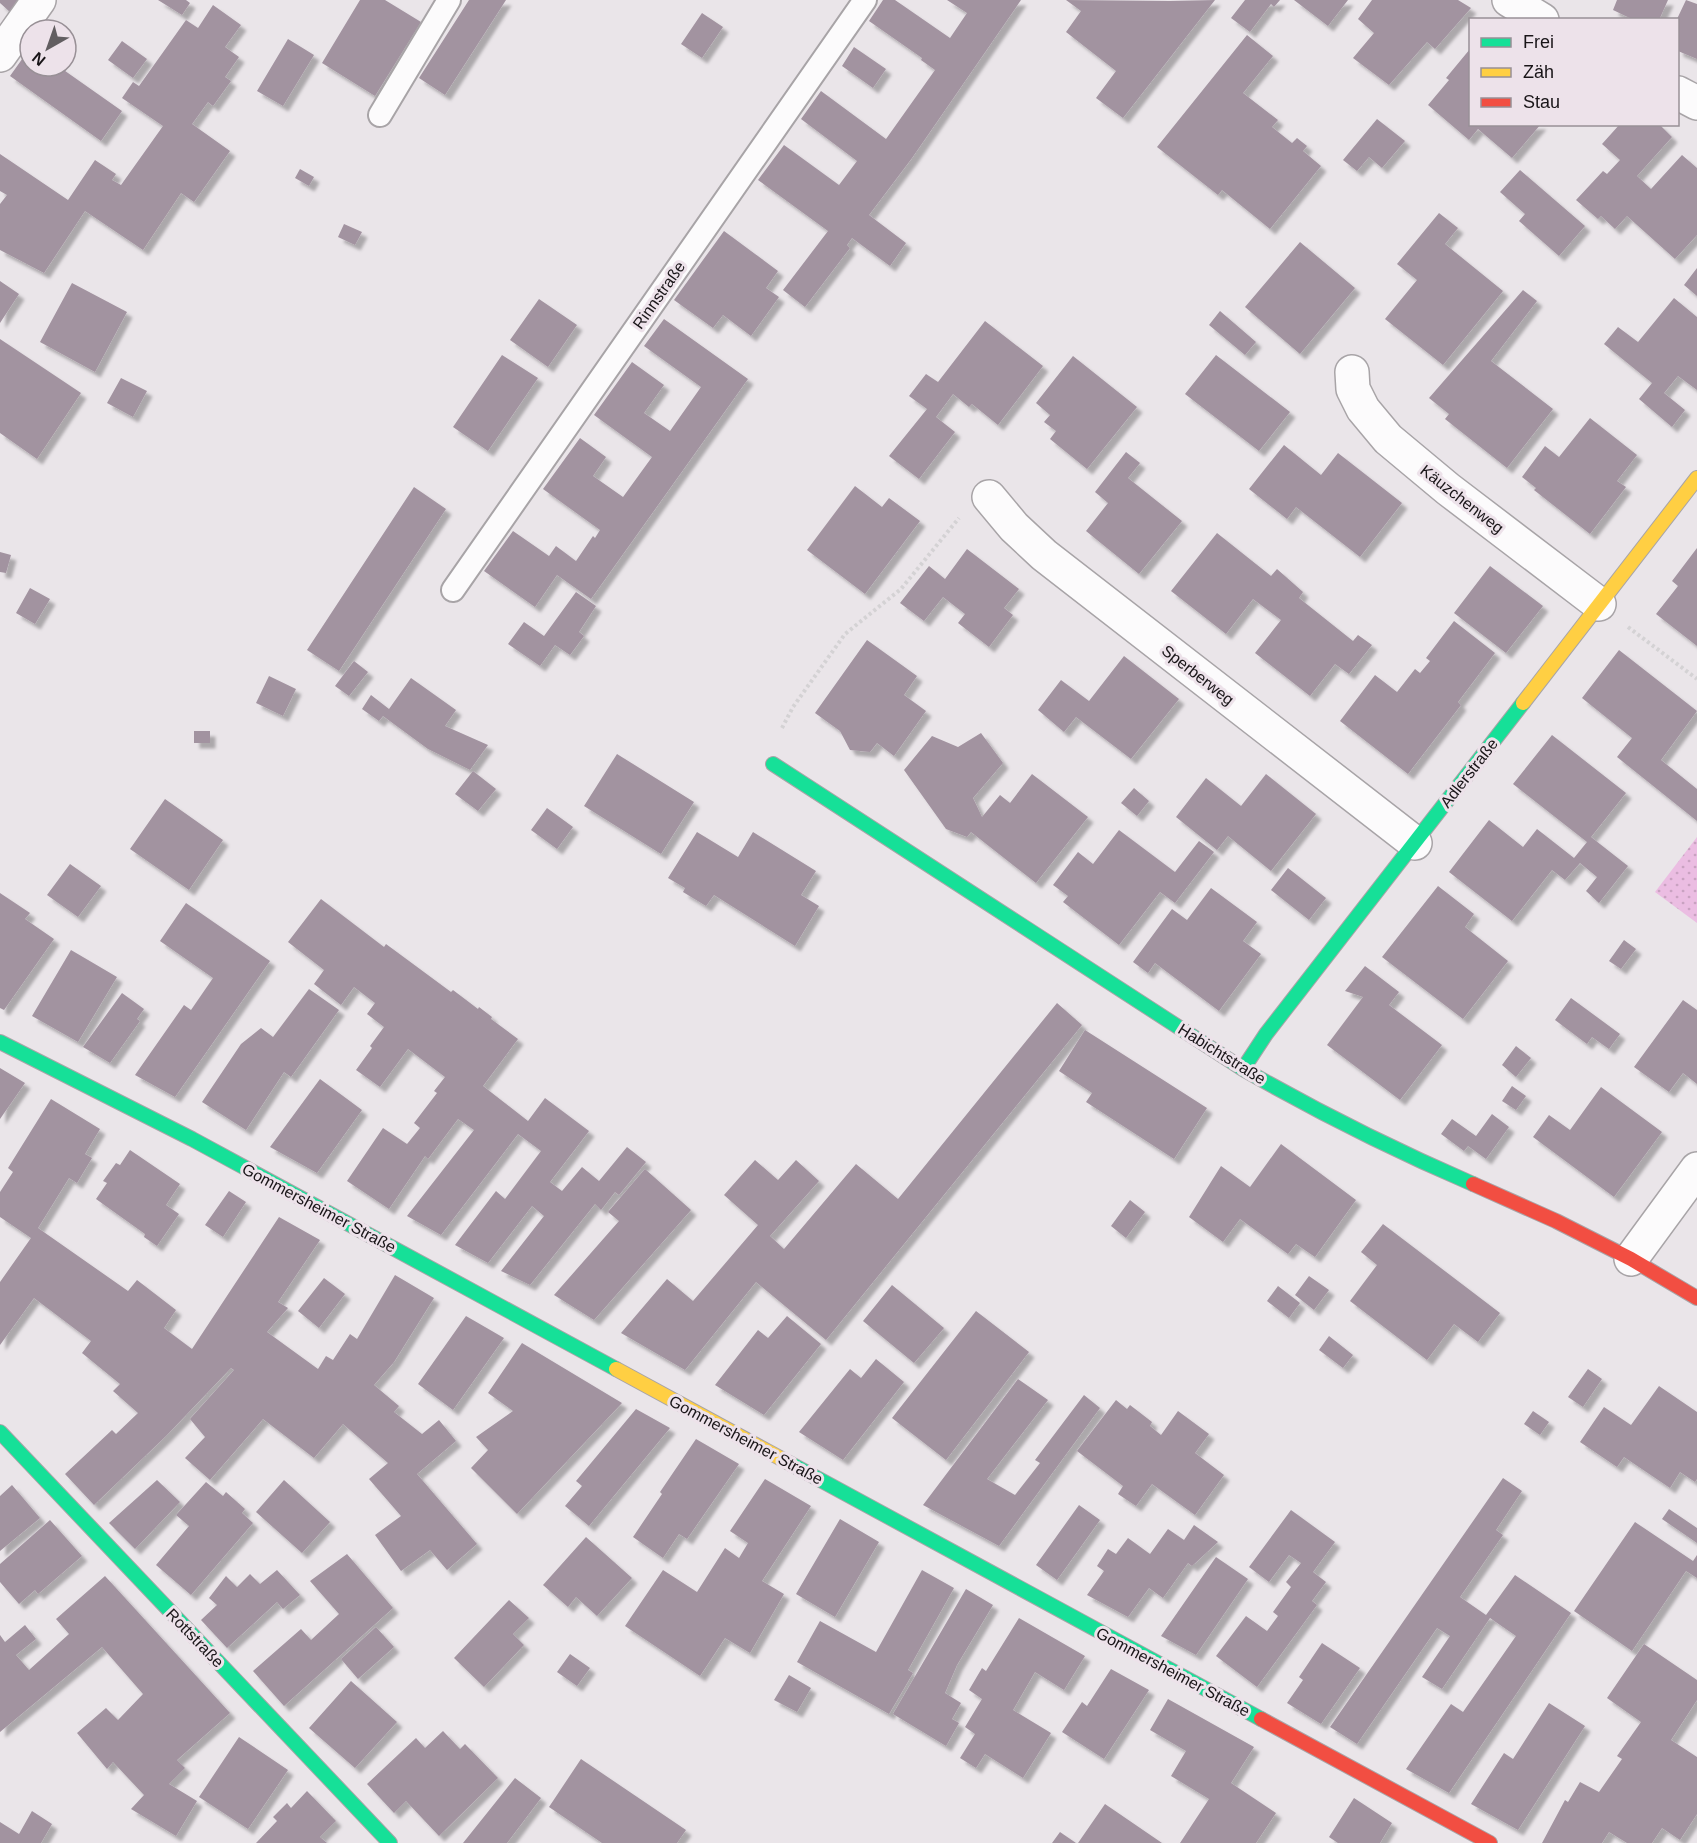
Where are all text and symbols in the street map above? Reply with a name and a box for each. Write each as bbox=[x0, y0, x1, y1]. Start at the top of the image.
north arrow bbox=[18, 18, 78, 78]
legend bbox=[1469, 18, 1679, 126]
text: Frei bbox=[1523, 32, 1554, 52]
text: N bbox=[29, 49, 49, 69]
text: Zäh bbox=[1523, 62, 1554, 82]
text: Stau bbox=[1523, 92, 1560, 112]
street label: Rinnstraße bbox=[630, 258, 688, 332]
street label: Käuzchenweg bbox=[1417, 461, 1507, 537]
street label: Sperberweg bbox=[1159, 642, 1237, 708]
street label: Adlerstraße bbox=[1437, 735, 1501, 811]
street label: Habichtstraße bbox=[1175, 1020, 1269, 1088]
street label: Gommersheimer Straße bbox=[239, 1160, 399, 1256]
street label: Gommersheimer Straße bbox=[666, 1392, 826, 1488]
street label: Rottstraße bbox=[163, 1605, 227, 1671]
street label: Gommersheimer Straße bbox=[1093, 1624, 1253, 1720]

